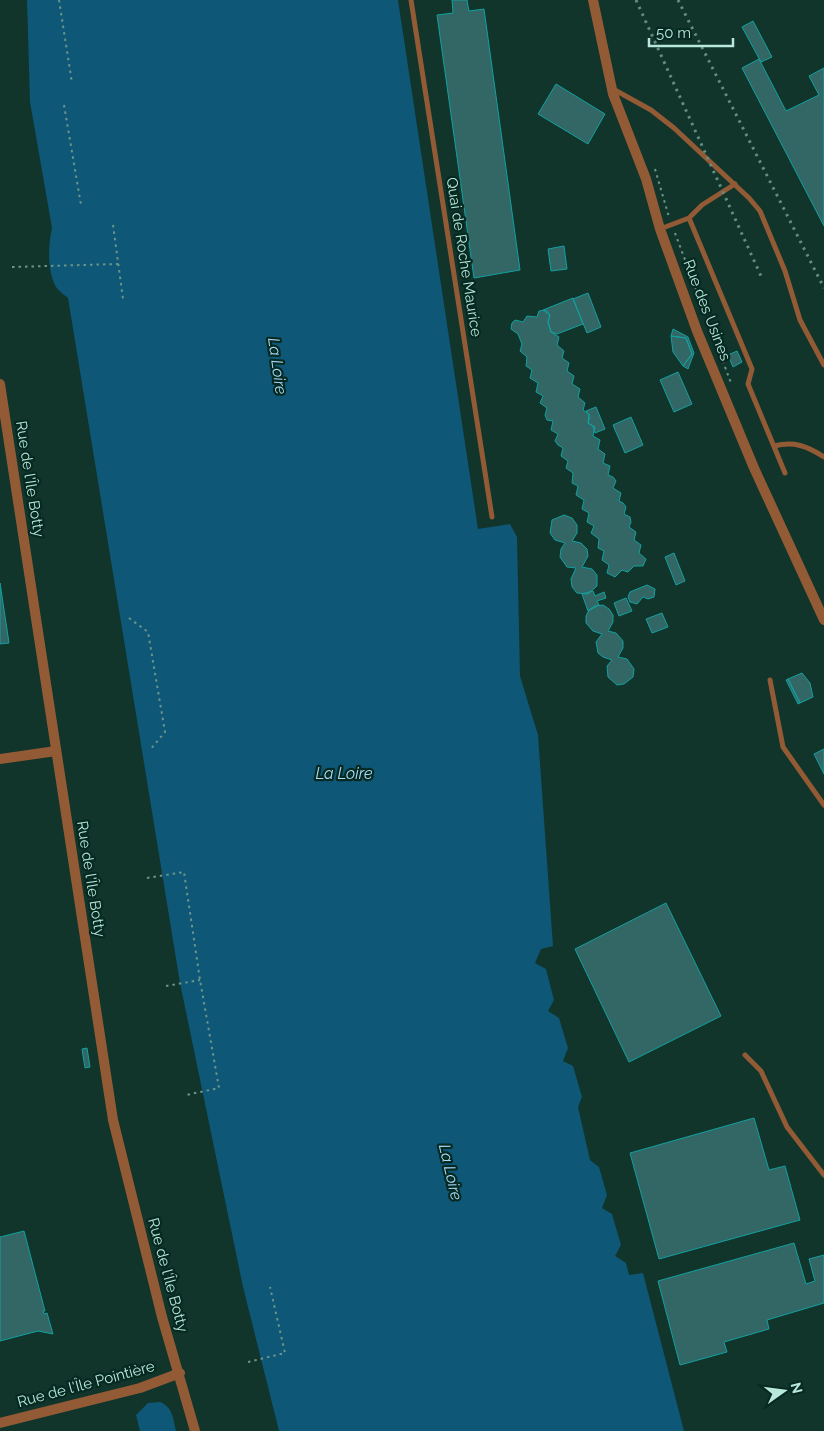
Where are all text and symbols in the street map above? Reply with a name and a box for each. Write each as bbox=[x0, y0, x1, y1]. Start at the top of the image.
scale bar bbox=[649, 15, 733, 47]
text: 50 m bbox=[656, 24, 691, 42]
street label: Quai de Roche Maurice bbox=[443, 176, 486, 338]
street label: Rue des Usines bbox=[679, 257, 735, 363]
water label: La Loire bbox=[264, 337, 291, 396]
street label: Rue de l'Île Botty bbox=[12, 420, 48, 538]
water label: La Loire bbox=[315, 764, 373, 783]
street label: Rue de l'Île Botty bbox=[73, 820, 109, 938]
water label: La Loire bbox=[435, 1142, 466, 1202]
street label: Rue de l'Île Botty bbox=[144, 1216, 192, 1334]
street label: Rue de l'Île Pointière bbox=[15, 1357, 157, 1411]
north arrow bbox=[759, 1366, 809, 1416]
text: N bbox=[788, 1381, 806, 1395]

